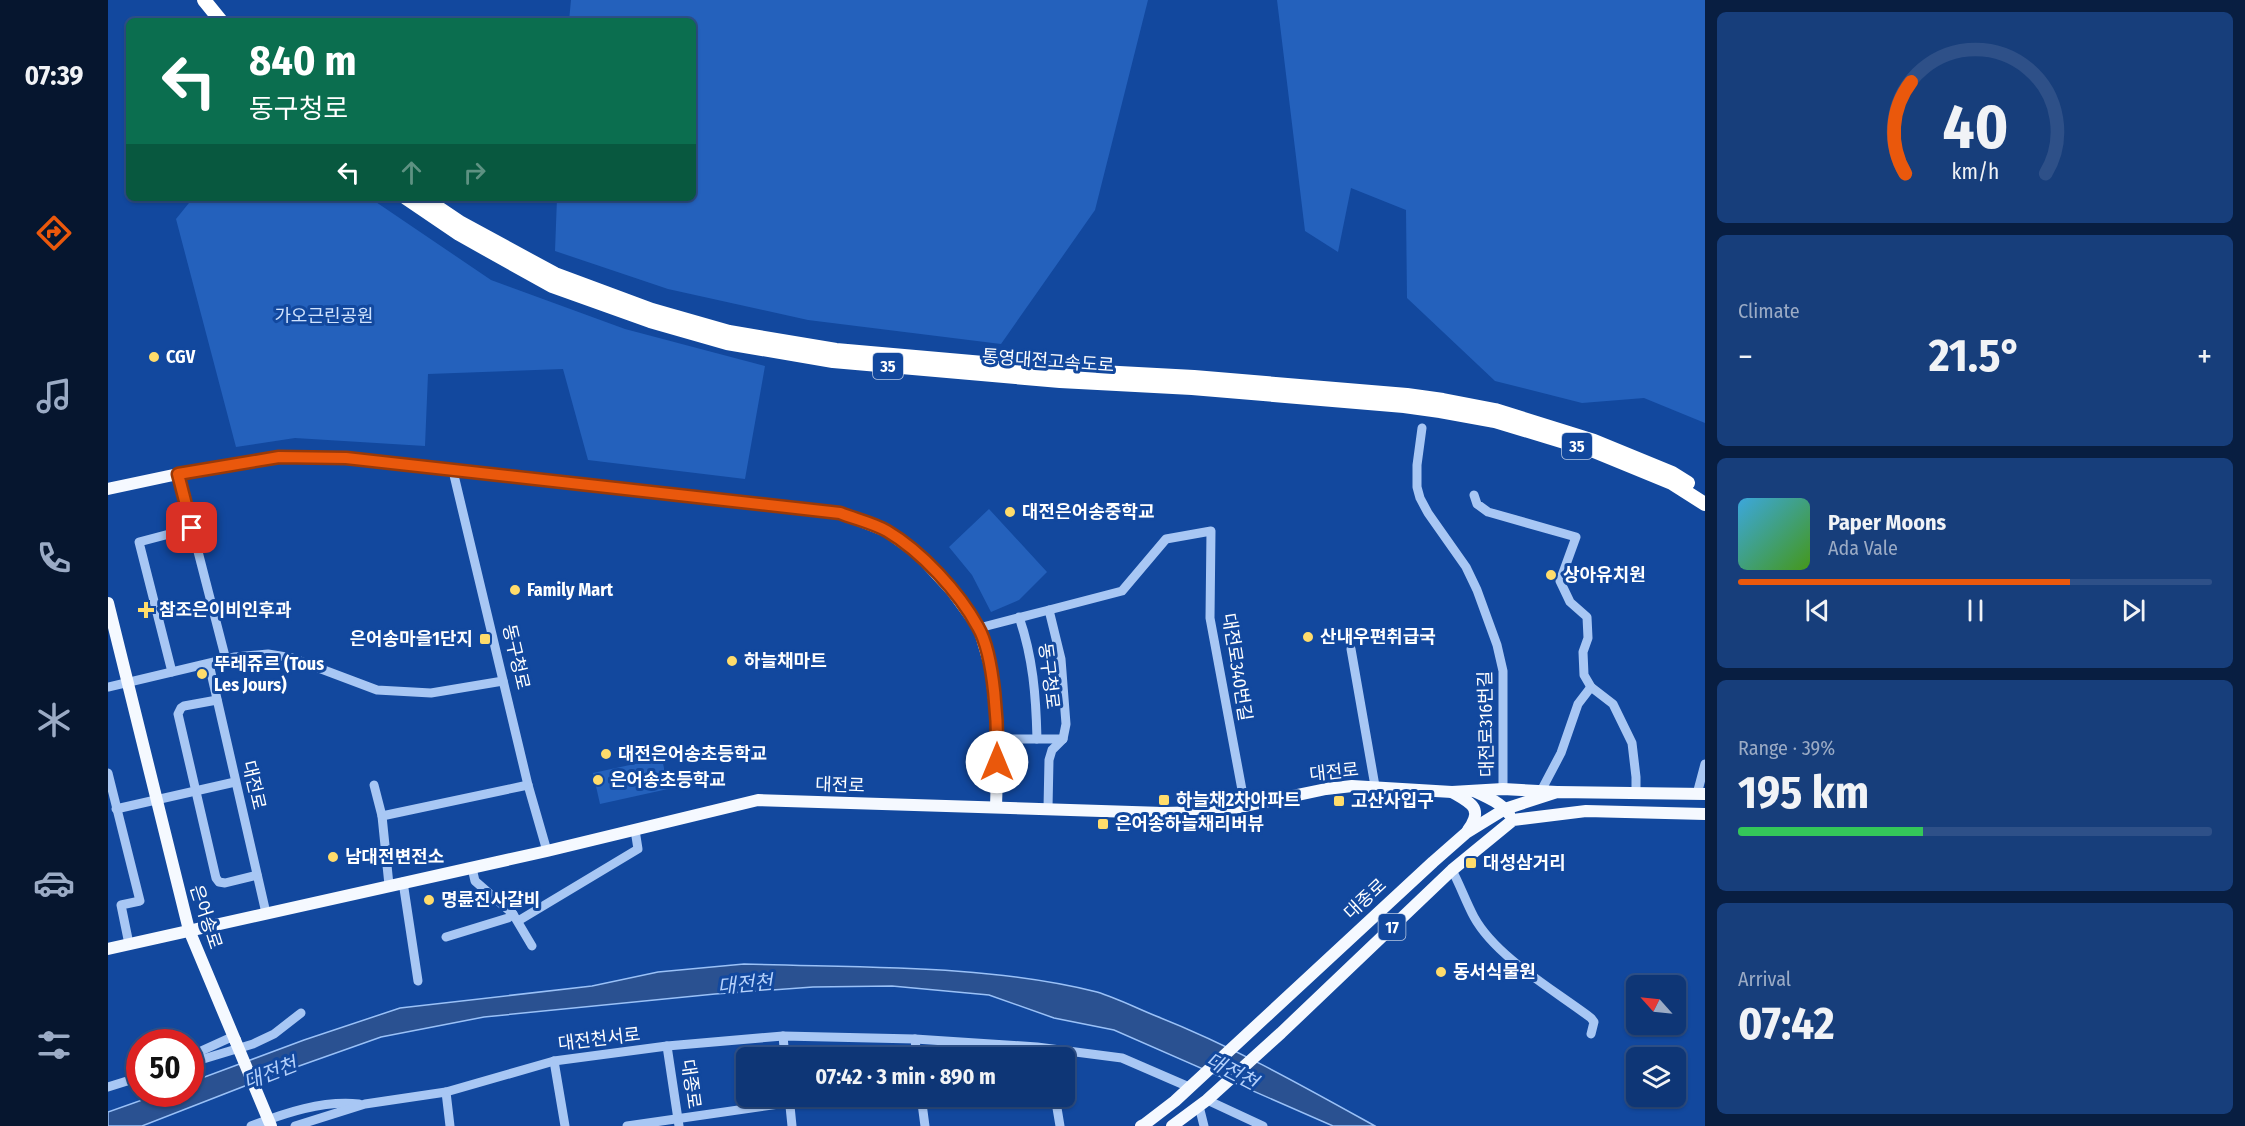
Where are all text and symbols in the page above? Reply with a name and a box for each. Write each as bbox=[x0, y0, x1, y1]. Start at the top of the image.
text: 840 m bbox=[249, 36, 356, 86]
icon: left bbox=[150, 42, 228, 120]
text: 07:39 bbox=[25, 60, 83, 92]
text: 40 bbox=[1942, 91, 2008, 166]
text: 동구청로 bbox=[249, 93, 348, 125]
icon: left bbox=[332, 156, 365, 189]
icon: ahead bbox=[395, 156, 428, 189]
icon: right bbox=[458, 156, 491, 189]
text: km/h bbox=[1951, 160, 1999, 186]
icon: directions bbox=[33, 212, 75, 254]
text: Climate bbox=[1738, 299, 1800, 323]
park label: 가오근린공원 bbox=[274, 305, 374, 327]
text: 21.5° bbox=[1929, 329, 2021, 383]
text: − bbox=[1738, 337, 1753, 377]
text: + bbox=[2197, 337, 2212, 377]
street label: 통영대전고속도로 bbox=[981, 345, 1115, 377]
place label: CGV bbox=[166, 346, 196, 368]
marker: CGV bbox=[147, 350, 161, 364]
road number: 35 bbox=[873, 353, 903, 379]
icon: music bbox=[33, 375, 75, 417]
road number: 35 bbox=[1562, 433, 1592, 459]
place label: 대전은어송중학교 bbox=[1022, 501, 1154, 523]
pin bbox=[166, 502, 217, 553]
marker: 대전은어송중학교 bbox=[1003, 505, 1017, 519]
text: Paper Moons bbox=[1828, 509, 1946, 536]
icon: arrive bbox=[175, 511, 208, 544]
text: Ada Vale bbox=[1828, 536, 1898, 560]
icon: phone bbox=[33, 537, 75, 579]
place label: 상아유치원 bbox=[1563, 564, 1646, 586]
marker: 상아유치원 bbox=[1544, 568, 1558, 582]
place label: Family Mart bbox=[527, 579, 614, 601]
marker: Family Mart bbox=[508, 583, 522, 597]
icon: previous bbox=[1801, 594, 1834, 627]
icon: pause bbox=[1959, 594, 1992, 627]
icon: next bbox=[2117, 594, 2150, 627]
place label: 참조은이비인후과 bbox=[159, 599, 292, 621]
marker: 참조은이비인후과 bbox=[137, 601, 155, 619]
street label: 대전로340번길 bbox=[1218, 611, 1256, 723]
street label: 동구청로 bbox=[498, 622, 534, 692]
place label: 산내우편취급국 bbox=[1320, 626, 1436, 648]
place label: 은어송마을1단지 bbox=[349, 628, 473, 650]
marker: 산내우편취급국 bbox=[1301, 630, 1315, 644]
marker: 은어송마을1단지 bbox=[478, 632, 492, 646]
street label: 동구청로 bbox=[1034, 642, 1064, 710]
place label: 하늘채마트 bbox=[744, 650, 827, 672]
place label: 뚜레쥬르 (Tous Les Jours) bbox=[214, 653, 324, 696]
marker: 하늘채마트 bbox=[725, 654, 739, 668]
marker: 뚜레쥬르 (Tous Les Jours) bbox=[195, 667, 209, 681]
street label: 대전로316번길 bbox=[1474, 671, 1498, 777]
icon: climate bbox=[33, 699, 75, 741]
position arrow bbox=[965, 730, 1029, 794]
text: Range · 39% bbox=[1738, 736, 1835, 760]
place label: 대전은어송초등학교 bbox=[618, 743, 767, 765]
marker: 대전은어송초등학교 bbox=[599, 747, 613, 761]
street label: 대전로 bbox=[238, 758, 270, 812]
street label: 대전로 bbox=[1308, 758, 1360, 786]
text: 195 km bbox=[1738, 766, 1869, 820]
place label: 은어송초등학교 bbox=[610, 769, 726, 791]
marker: 은어송초등학교 bbox=[591, 773, 605, 787]
street label: 대전로 bbox=[815, 773, 865, 797]
place label: 하늘채2차아파트 bbox=[1176, 789, 1300, 811]
place label: 고산사입구 bbox=[1351, 790, 1434, 812]
marker: 하늘채2차아파트 bbox=[1157, 793, 1171, 807]
marker: 고산사입구 bbox=[1332, 794, 1346, 808]
place label: 은어송하늘채리버뷰 bbox=[1115, 813, 1264, 835]
marker: 은어송하늘채리버뷰 bbox=[1096, 817, 1110, 831]
place label: 남대전변전소 bbox=[345, 846, 444, 868]
marker: 남대전변전소 bbox=[326, 850, 340, 864]
place label: 대성삼거리 bbox=[1483, 852, 1566, 874]
marker: 대성삼거리 bbox=[1464, 856, 1478, 870]
icon: car bbox=[33, 862, 75, 904]
street label: 대종로 bbox=[1339, 874, 1391, 924]
street label: 은어송로 bbox=[185, 882, 227, 952]
place label: 명륜진사갈비 bbox=[441, 889, 540, 911]
marker: 명륜진사갈비 bbox=[422, 893, 436, 907]
road number: 17 bbox=[1378, 914, 1406, 940]
place label: 동서식물원 bbox=[1453, 961, 1536, 983]
marker: 동서식물원 bbox=[1434, 965, 1448, 979]
text: Arrival bbox=[1738, 967, 1791, 991]
water label: 대전천 bbox=[716, 969, 776, 998]
north arrow bbox=[1626, 975, 1686, 1035]
map controls bbox=[1626, 975, 1686, 1107]
text: 07:42 bbox=[1738, 997, 1834, 1051]
street label: 대전천서로 bbox=[557, 1023, 641, 1055]
icon: filters bbox=[33, 1024, 75, 1066]
speed limit sign: 50 bbox=[126, 1029, 204, 1107]
water label: 대전천 bbox=[1202, 1047, 1264, 1096]
button: layers bbox=[1626, 1047, 1686, 1107]
water label: 대전천 bbox=[240, 1051, 302, 1094]
street label: 대종로 bbox=[677, 1058, 705, 1110]
text: 07:42 · 3 min · 890 m bbox=[815, 1063, 996, 1090]

